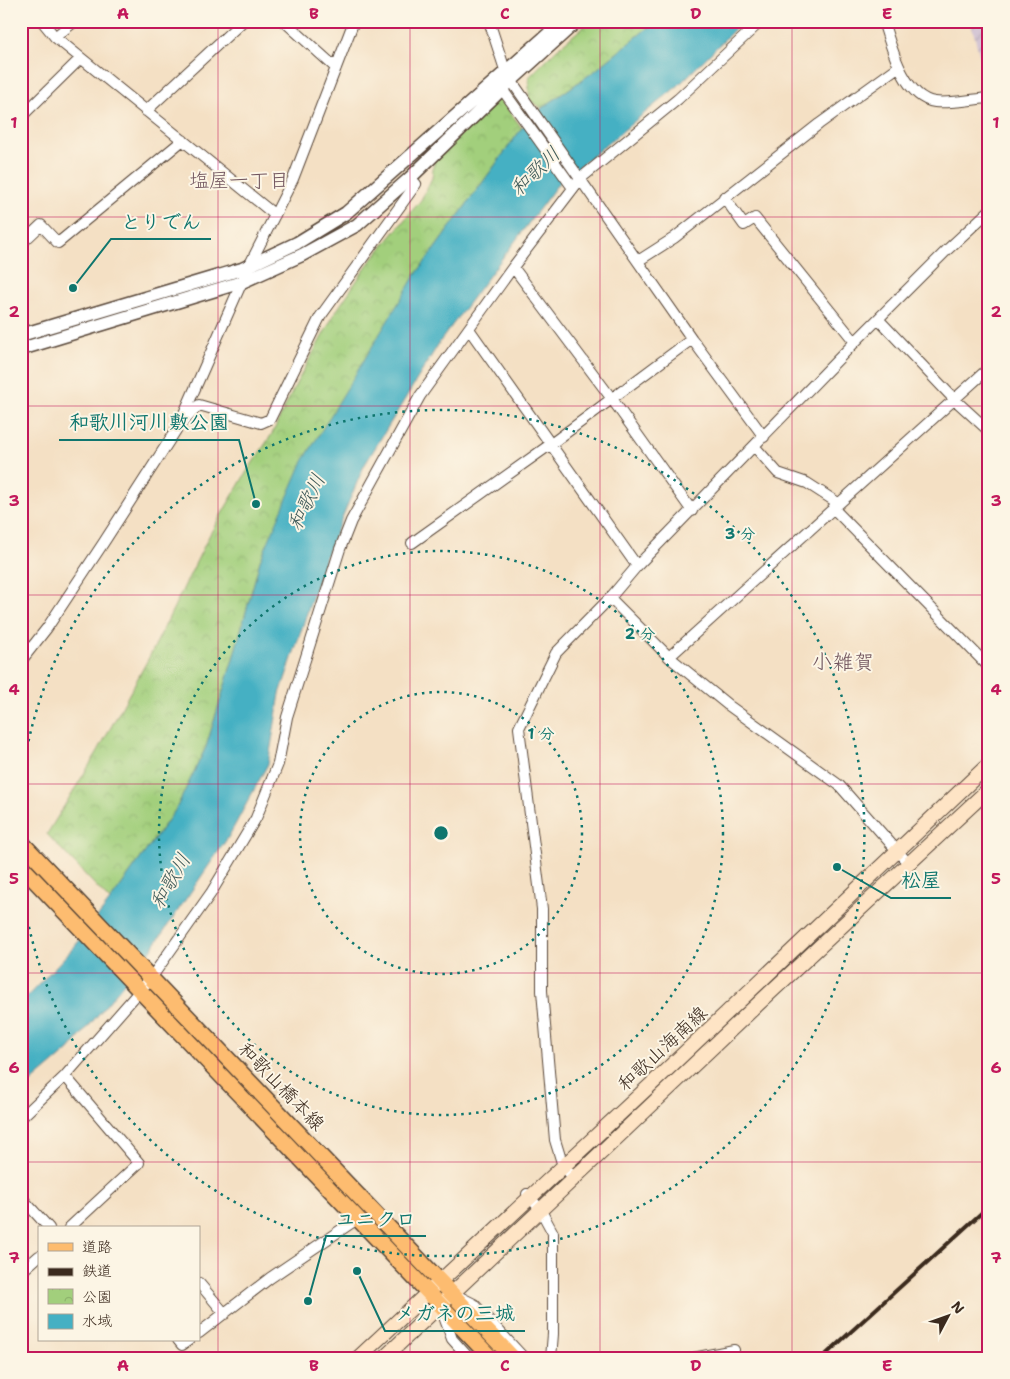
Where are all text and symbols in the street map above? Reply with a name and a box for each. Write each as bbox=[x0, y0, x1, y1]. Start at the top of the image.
text: A bbox=[117, 3, 129, 24]
text: B bbox=[309, 3, 319, 24]
text: C bbox=[500, 3, 510, 24]
text: D bbox=[690, 3, 702, 24]
text: E bbox=[882, 3, 892, 24]
text: 1 bbox=[10, 112, 18, 133]
text: 1 bbox=[992, 112, 1000, 133]
water label: 和歌川 bbox=[504, 141, 566, 201]
district label: 塩屋一丁目 bbox=[189, 167, 289, 193]
callout: とりでん bbox=[111, 204, 211, 239]
text: とりでん bbox=[121, 209, 201, 235]
text: 2 bbox=[8, 301, 20, 322]
text: 2 bbox=[990, 301, 1002, 322]
callout: 和歌川河川敷公園 bbox=[59, 405, 239, 440]
text: 和歌川河川敷公園 bbox=[69, 409, 229, 435]
water label: 和歌川 bbox=[281, 469, 331, 535]
text: 3 bbox=[8, 490, 20, 511]
text: 3 bbox=[990, 490, 1002, 511]
text: 3 分 bbox=[725, 524, 755, 544]
text: 2 分 bbox=[625, 624, 655, 644]
district label: 小雑賀 bbox=[812, 648, 875, 676]
text: 4 bbox=[8, 679, 20, 700]
text: 4 bbox=[990, 679, 1002, 700]
text: 1 分 bbox=[528, 724, 555, 744]
centre of rings bbox=[432, 824, 450, 842]
water label: 和歌川 bbox=[144, 849, 196, 913]
callout: 松屋 bbox=[891, 863, 951, 898]
text: 松屋 bbox=[901, 867, 941, 893]
text: 5 bbox=[9, 868, 19, 889]
text: 5 bbox=[991, 868, 1001, 889]
street label: 和歌山海南線 bbox=[612, 1000, 713, 1096]
street label: 和歌山橋本線 bbox=[233, 1037, 330, 1136]
text: 6 bbox=[8, 1057, 20, 1078]
text: 6 bbox=[990, 1057, 1002, 1078]
callout: ユニクロ bbox=[326, 1201, 426, 1236]
text: ユニクロ bbox=[336, 1206, 416, 1232]
legend bbox=[38, 1226, 200, 1342]
text: 道路 bbox=[82, 1237, 112, 1257]
text: 7 bbox=[8, 1247, 20, 1268]
text: 7 bbox=[990, 1247, 1002, 1268]
text: 鉄道 bbox=[82, 1261, 112, 1281]
text: 公園 bbox=[82, 1287, 112, 1307]
north arrow bbox=[922, 1292, 972, 1342]
callout: メガネの三城 bbox=[385, 1296, 525, 1331]
text: N bbox=[947, 1297, 968, 1318]
text: メガネの三城 bbox=[395, 1300, 515, 1326]
text: 水域 bbox=[82, 1311, 112, 1331]
text: A bbox=[117, 1355, 129, 1376]
text: B bbox=[309, 1355, 319, 1376]
text: C bbox=[500, 1355, 510, 1376]
text: D bbox=[690, 1355, 702, 1376]
text: E bbox=[882, 1355, 892, 1376]

